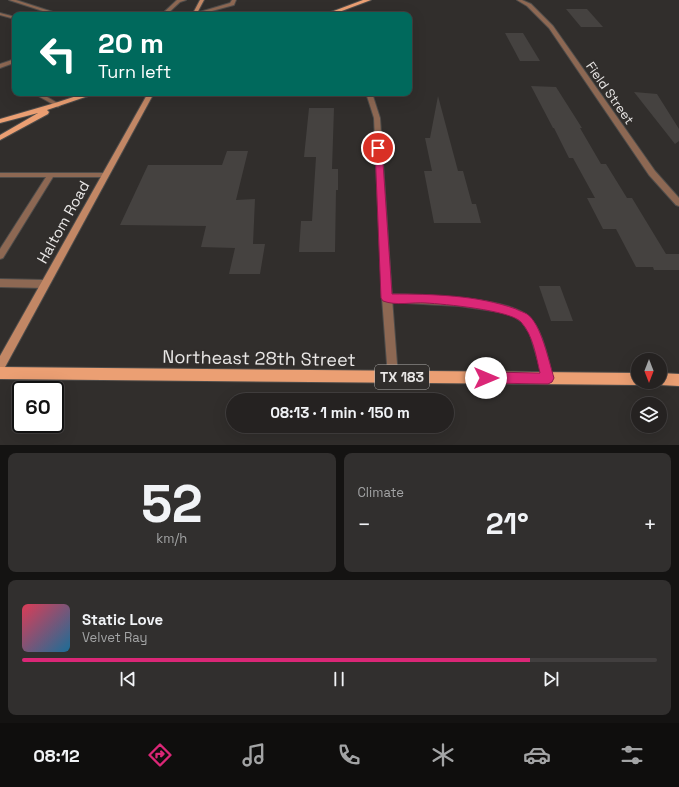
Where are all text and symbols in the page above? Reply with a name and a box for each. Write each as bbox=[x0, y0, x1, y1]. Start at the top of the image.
text: 20 m bbox=[98, 25, 164, 61]
icon: left bbox=[32, 28, 84, 80]
street label: Field Street bbox=[582, 58, 638, 128]
text: Turn left bbox=[98, 60, 171, 83]
pin bbox=[361, 131, 395, 165]
icon: arrive bbox=[367, 137, 389, 159]
street label: Haltom Road bbox=[32, 177, 94, 267]
street label: Northeast 28th Street bbox=[162, 345, 356, 371]
north arrow bbox=[631, 353, 667, 389]
map controls bbox=[631, 353, 667, 433]
position arrow bbox=[465, 357, 507, 399]
road number: TX 183 bbox=[375, 365, 429, 389]
speed limit sign: 60 bbox=[12, 381, 64, 433]
button: layers bbox=[631, 397, 667, 433]
text: 08:13 · 1 min · 150 m bbox=[270, 403, 410, 422]
text: 52 bbox=[141, 471, 203, 537]
text: Climate bbox=[358, 484, 404, 501]
text: 21° bbox=[486, 504, 529, 543]
text: − bbox=[358, 510, 371, 538]
text: + bbox=[643, 510, 657, 538]
text: km/h bbox=[156, 530, 187, 547]
text: Static Love bbox=[82, 610, 163, 629]
text: Velvet Ray bbox=[82, 629, 147, 646]
icon: previous bbox=[117, 668, 139, 690]
icon: pause bbox=[328, 668, 350, 690]
icon: next bbox=[540, 668, 562, 690]
icon: directions bbox=[146, 741, 174, 769]
icon: music bbox=[240, 741, 268, 769]
icon: phone bbox=[335, 741, 363, 769]
icon: climate bbox=[429, 741, 457, 769]
icon: car bbox=[523, 741, 551, 769]
icon: filters bbox=[618, 741, 646, 769]
text: 08:12 bbox=[33, 744, 80, 767]

